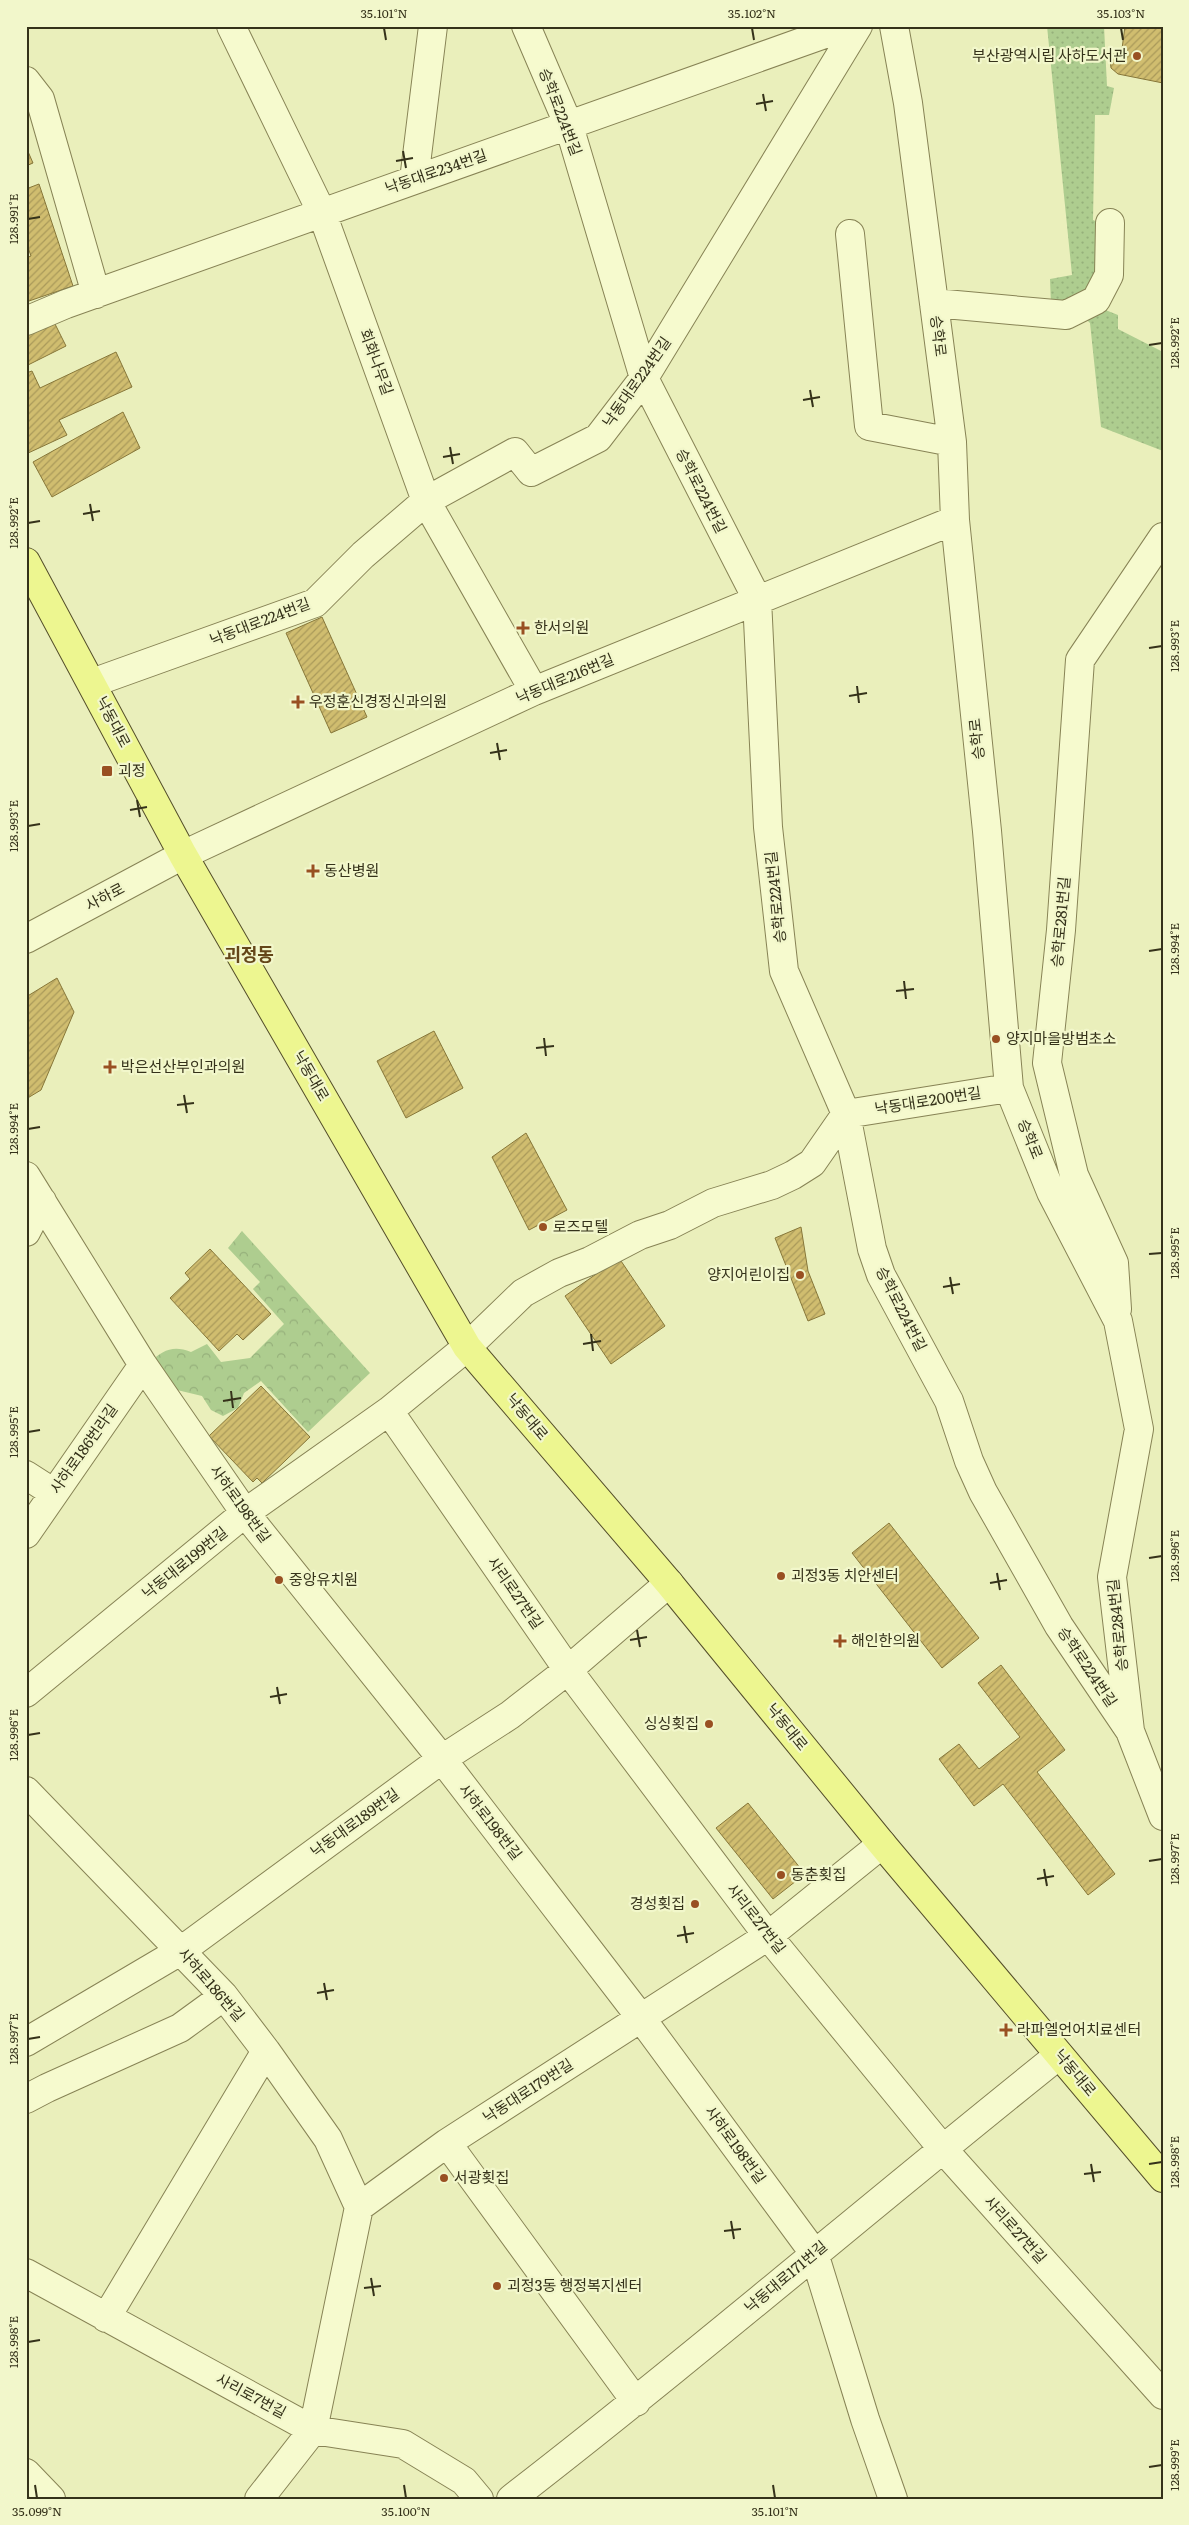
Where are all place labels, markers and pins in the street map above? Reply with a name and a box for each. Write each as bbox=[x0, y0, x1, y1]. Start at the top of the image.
place label: 부산광역시립 사하도서관 bbox=[972, 43, 1127, 66]
marker: 부산광역시립 사하도서관 bbox=[1131, 50, 1143, 62]
place label: 한서의원 bbox=[534, 615, 589, 638]
marker: 한서의원 bbox=[516, 621, 530, 635]
place label: 우정훈신경정신과의원 bbox=[309, 689, 447, 712]
marker: 우정훈신경정신과의원 bbox=[291, 695, 305, 709]
place label: 괴정 bbox=[118, 758, 146, 781]
marker: 괴정 bbox=[100, 764, 114, 778]
place label: 동산병원 bbox=[324, 858, 379, 881]
marker: 동산병원 bbox=[306, 864, 320, 878]
place label: 양지마을방범초소 bbox=[1006, 1026, 1117, 1049]
marker: 양지마을방범초소 bbox=[990, 1033, 1002, 1045]
place label: 박은선산부인과의원 bbox=[121, 1054, 245, 1077]
marker: 박은선산부인과의원 bbox=[103, 1060, 117, 1074]
place label: 로즈모텔 bbox=[553, 1214, 608, 1237]
marker: 로즈모텔 bbox=[537, 1221, 549, 1233]
place label: 양지어린이집 bbox=[707, 1262, 790, 1285]
marker: 양지어린이집 bbox=[794, 1269, 806, 1281]
place label: 괴정3동 치안센터 bbox=[791, 1563, 899, 1586]
place label: 중앙유치원 bbox=[289, 1567, 358, 1590]
marker: 괴정3동 치안센터 bbox=[775, 1570, 787, 1582]
marker: 중앙유치원 bbox=[273, 1574, 285, 1586]
place label: 해인한의원 bbox=[851, 1628, 920, 1651]
marker: 해인한의원 bbox=[833, 1634, 847, 1648]
place label: 싱싱횟집 bbox=[644, 1711, 699, 1734]
marker: 싱싱횟집 bbox=[703, 1718, 715, 1730]
place label: 동춘횟집 bbox=[791, 1862, 846, 1885]
marker: 동춘횟집 bbox=[775, 1869, 787, 1881]
place label: 경성횟집 bbox=[630, 1891, 685, 1914]
marker: 경성횟집 bbox=[689, 1898, 701, 1910]
place label: 라파엘언어치료센터 bbox=[1017, 2017, 1141, 2040]
marker: 라파엘언어치료센터 bbox=[999, 2023, 1013, 2037]
place label: 서광횟집 bbox=[454, 2165, 509, 2188]
marker: 서광횟집 bbox=[438, 2172, 450, 2184]
place label: 괴정3동 행정복지센터 bbox=[507, 2273, 642, 2296]
marker: 괴정3동 행정복지센터 bbox=[491, 2280, 503, 2292]

